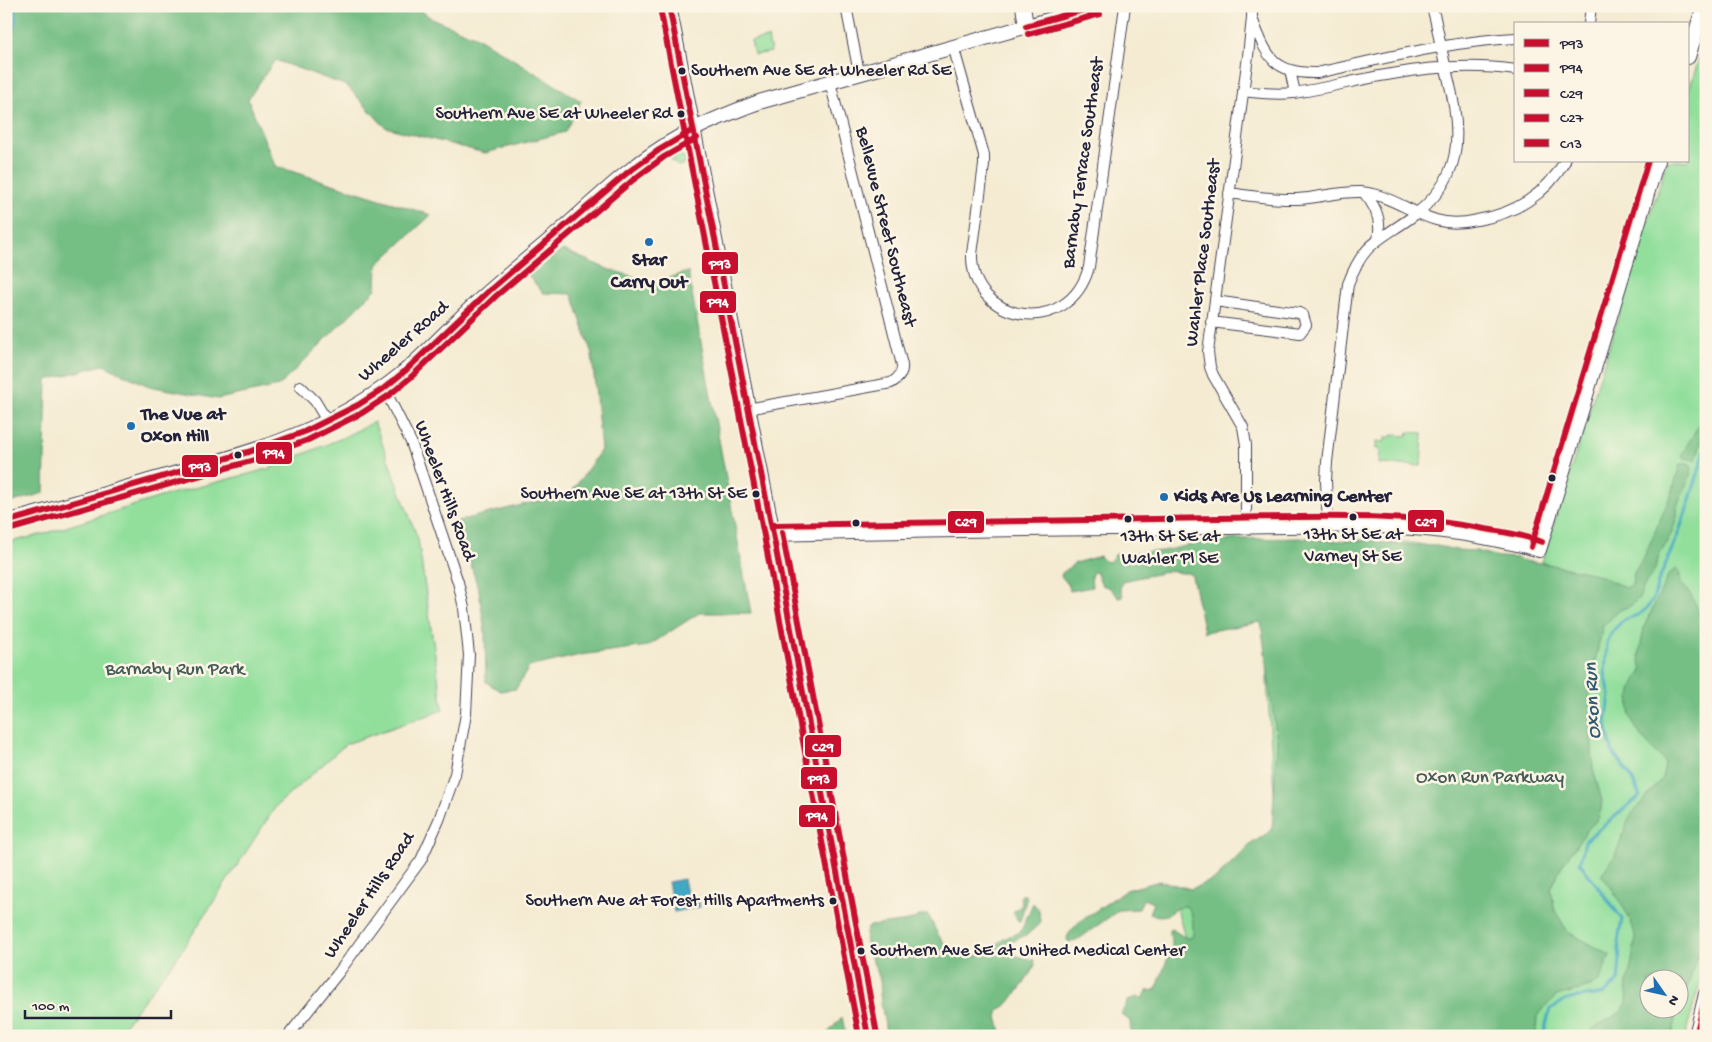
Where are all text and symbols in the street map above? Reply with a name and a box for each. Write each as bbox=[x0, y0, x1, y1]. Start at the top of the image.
legend bbox=[1514, 22, 1690, 162]
text: P93 bbox=[1559, 36, 1584, 54]
street label: Barnaby Terrace Southeast bbox=[1058, 54, 1111, 271]
text: P94 bbox=[1559, 60, 1583, 78]
place label: Southern Ave SE at Wheeler Rd SE bbox=[691, 61, 952, 82]
marker: Southern Ave SE at Wheeler Rd SE bbox=[677, 66, 687, 76]
text: C29 bbox=[1560, 86, 1583, 104]
place label: Southern Ave SE at Wheeler Rd bbox=[435, 104, 673, 125]
marker: Southern Ave SE at Wheeler Rd bbox=[676, 109, 686, 119]
text: C27 bbox=[1560, 110, 1584, 128]
street label: Bellevue Street Southeast bbox=[849, 124, 922, 331]
text: C13 bbox=[1560, 136, 1582, 154]
street label: Wahler Place Southeast bbox=[1181, 156, 1227, 348]
marker: Star Carry Out bbox=[643, 236, 655, 248]
place label: Star Carry Out bbox=[610, 250, 689, 295]
line badge: P93 bbox=[701, 251, 739, 275]
text: P93 bbox=[708, 257, 731, 274]
line badge: P94 bbox=[699, 290, 737, 314]
street label: Wheeler Road bbox=[354, 295, 455, 388]
text: P94 bbox=[706, 295, 729, 312]
place label: The Vue at Oxon Hill bbox=[139, 404, 227, 449]
street label: Wheeler Hills Road bbox=[408, 418, 481, 566]
marker: The Vue at Oxon Hill bbox=[125, 420, 137, 432]
line badge: P94 bbox=[255, 441, 293, 465]
text: P94 bbox=[262, 446, 285, 463]
unlabelled marker bbox=[233, 450, 243, 460]
line badge: P93 bbox=[181, 454, 219, 478]
text: P93 bbox=[188, 460, 211, 477]
unlabelled marker bbox=[1547, 473, 1557, 483]
place label: Southern Ave SE at 13th St SE bbox=[520, 484, 748, 505]
place label: Kids Are Us Learning Center bbox=[1173, 486, 1393, 509]
marker: Southern Ave SE at 13th St SE bbox=[751, 489, 761, 499]
marker: Kids Are Us Learning Center bbox=[1158, 491, 1170, 503]
line badge: C29 bbox=[1407, 509, 1445, 533]
line badge: C29 bbox=[947, 510, 985, 534]
marker: 13th St SE at Varney St SE bbox=[1348, 512, 1358, 522]
unlabelled marker bbox=[1123, 514, 1133, 524]
marker: 13th St SE at Wahler Pl SE bbox=[1165, 514, 1175, 524]
text: C29 bbox=[954, 515, 977, 532]
text: C29 bbox=[1414, 515, 1437, 532]
unlabelled marker bbox=[851, 518, 861, 528]
place label: 13th St SE at Varney St SE bbox=[1302, 525, 1404, 568]
place label: 13th St SE at Wahler Pl SE bbox=[1119, 527, 1221, 570]
park label: Barnaby Run Park bbox=[104, 659, 246, 682]
water label: Oxon Run bbox=[1580, 662, 1607, 740]
line badge: C29 bbox=[804, 734, 842, 758]
text: C29 bbox=[811, 740, 834, 757]
line badge: P93 bbox=[800, 766, 838, 790]
park label: Oxon Run Parkway bbox=[1416, 767, 1565, 790]
text: P93 bbox=[807, 772, 830, 789]
line badge: P94 bbox=[798, 804, 836, 828]
text: P94 bbox=[805, 809, 828, 826]
street label: Wheeler Hills Road bbox=[319, 827, 422, 964]
place label: Southern Ave at Forest Hills Apartments bbox=[525, 891, 825, 912]
marker: Southern Ave at Forest Hills Apartments bbox=[828, 896, 838, 906]
place label: Southern Ave SE at United Medical Center bbox=[870, 941, 1186, 962]
marker: Southern Ave SE at United Medical Center bbox=[856, 946, 866, 956]
north arrow bbox=[1640, 970, 1690, 1020]
scale bar bbox=[25, 987, 171, 1019]
text: N bbox=[1663, 991, 1682, 1008]
text: 100 m bbox=[31, 998, 70, 1016]

